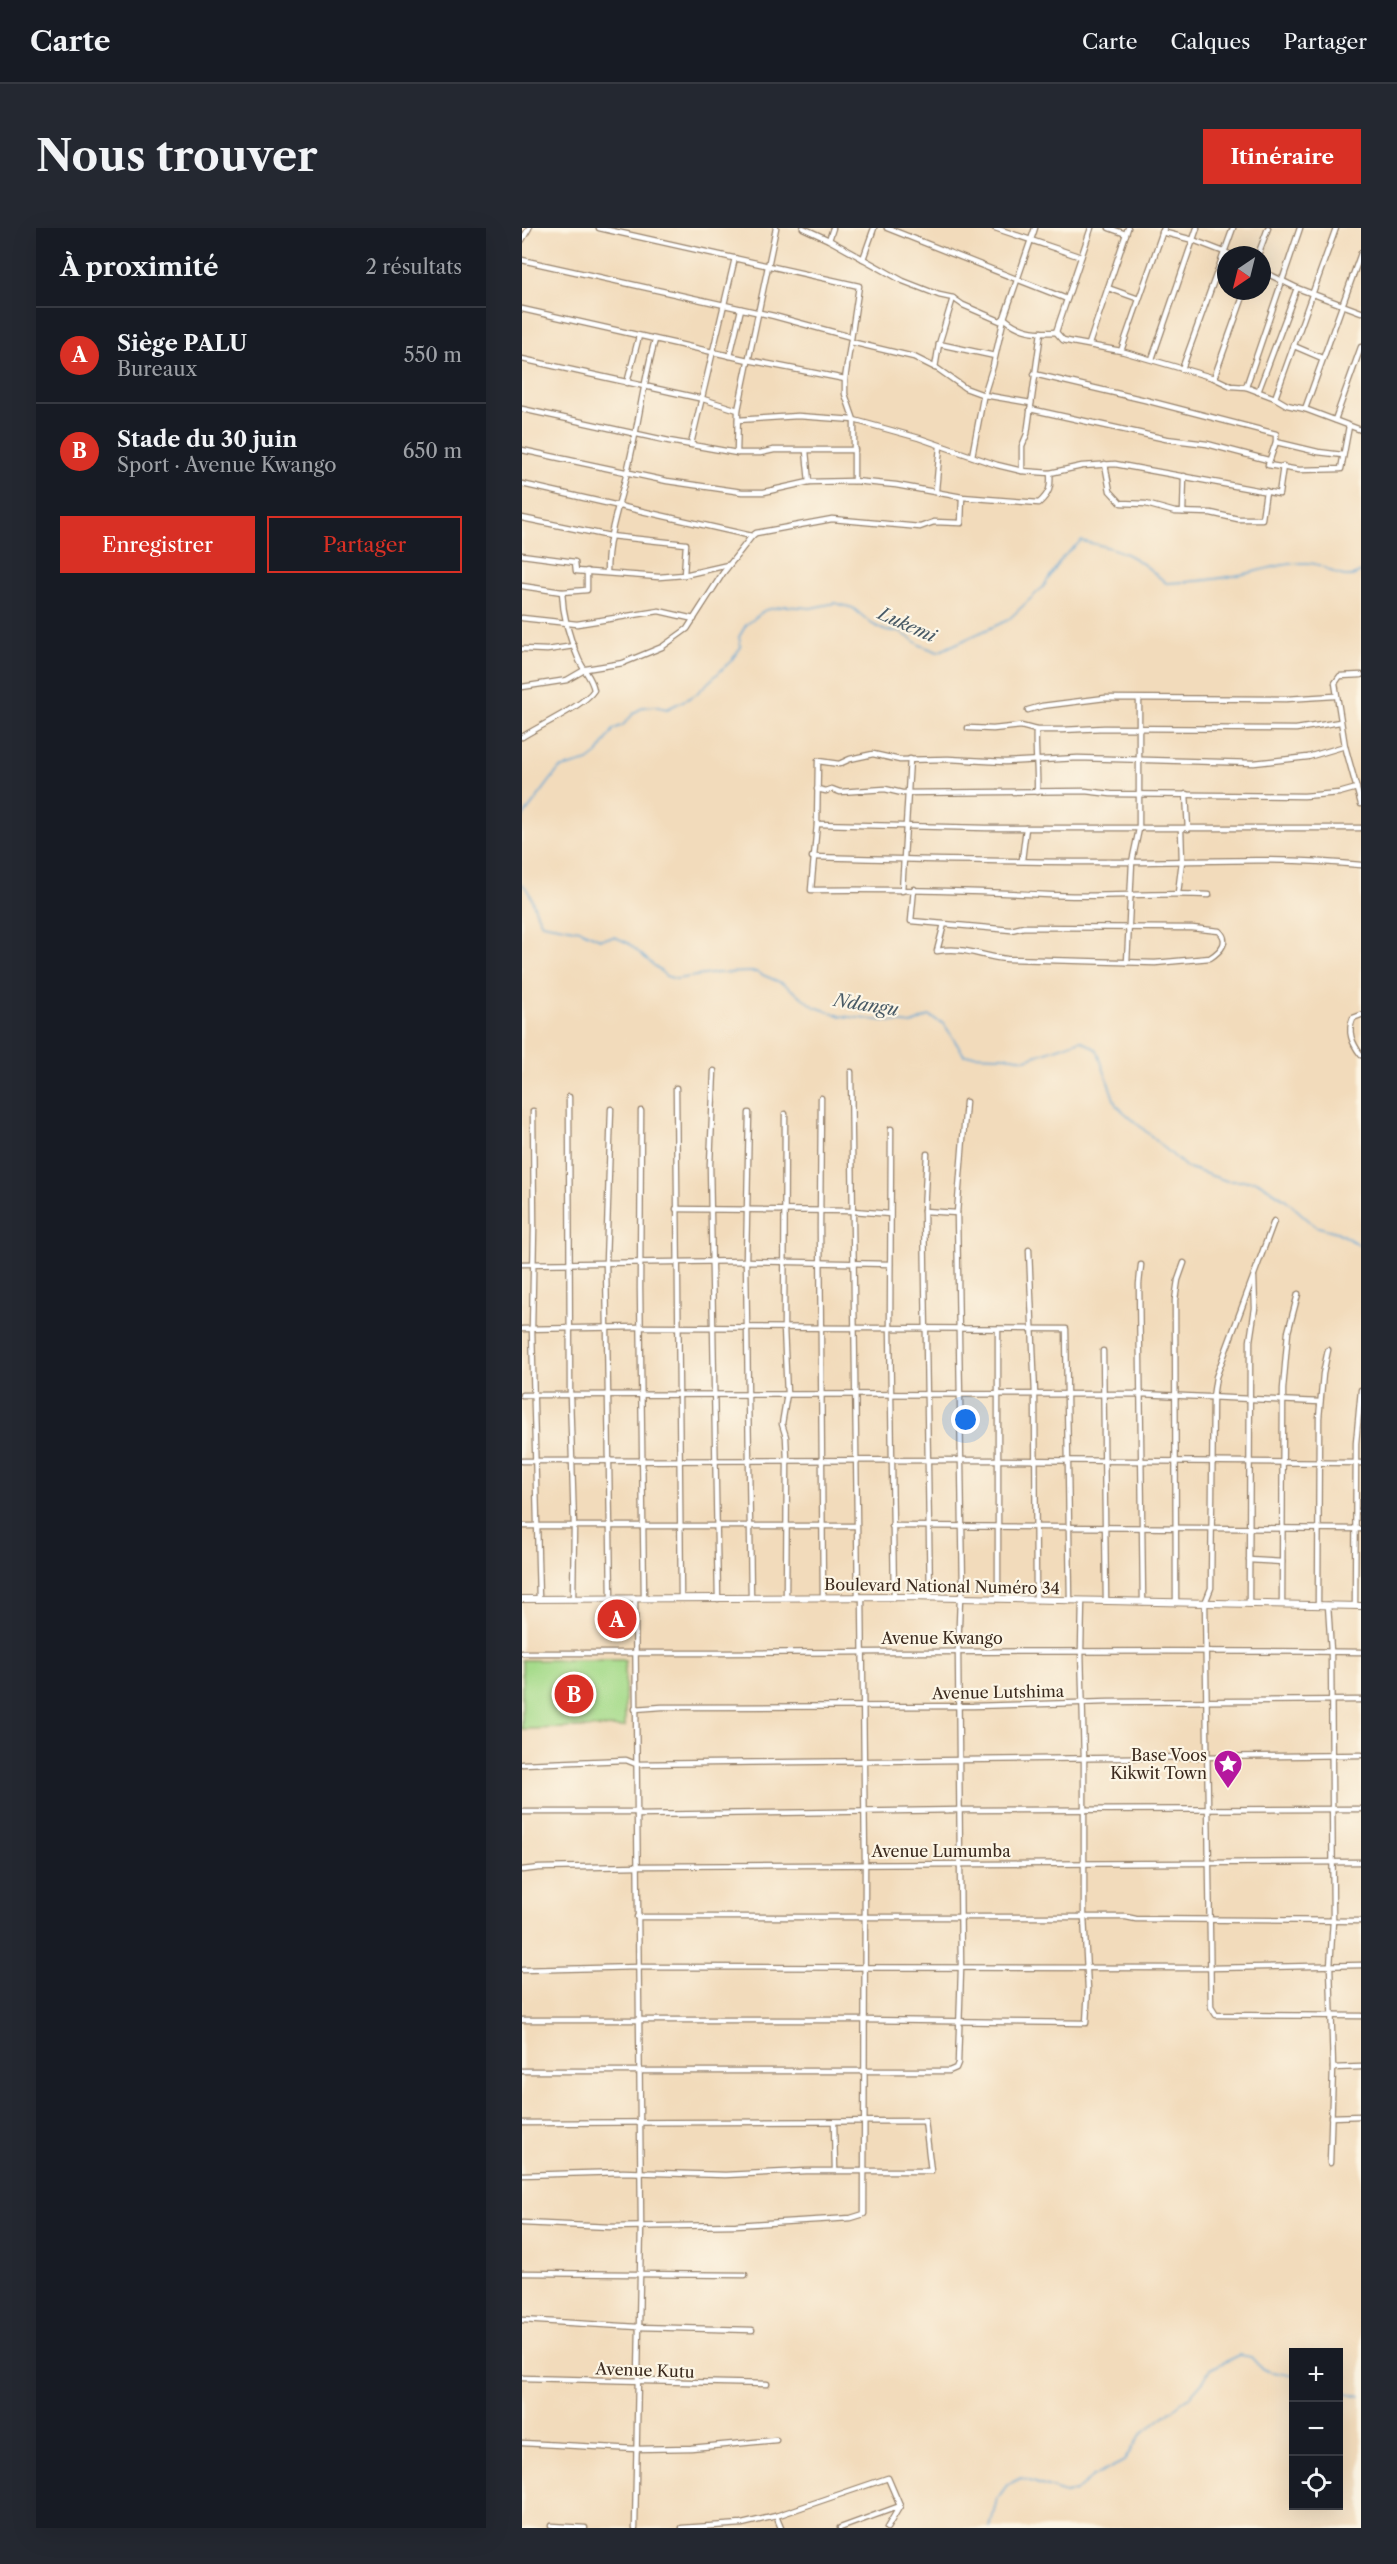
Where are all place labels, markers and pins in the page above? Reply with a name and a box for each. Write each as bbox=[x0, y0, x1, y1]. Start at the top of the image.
pin: A bbox=[598, 1596, 637, 1642]
pin: B bbox=[554, 1672, 594, 1716]
place label: Base Voos Kikwit Town bbox=[1110, 1745, 1207, 1783]
place icon: Base Voos Kikwit Town bbox=[1212, 1748, 1244, 1790]

